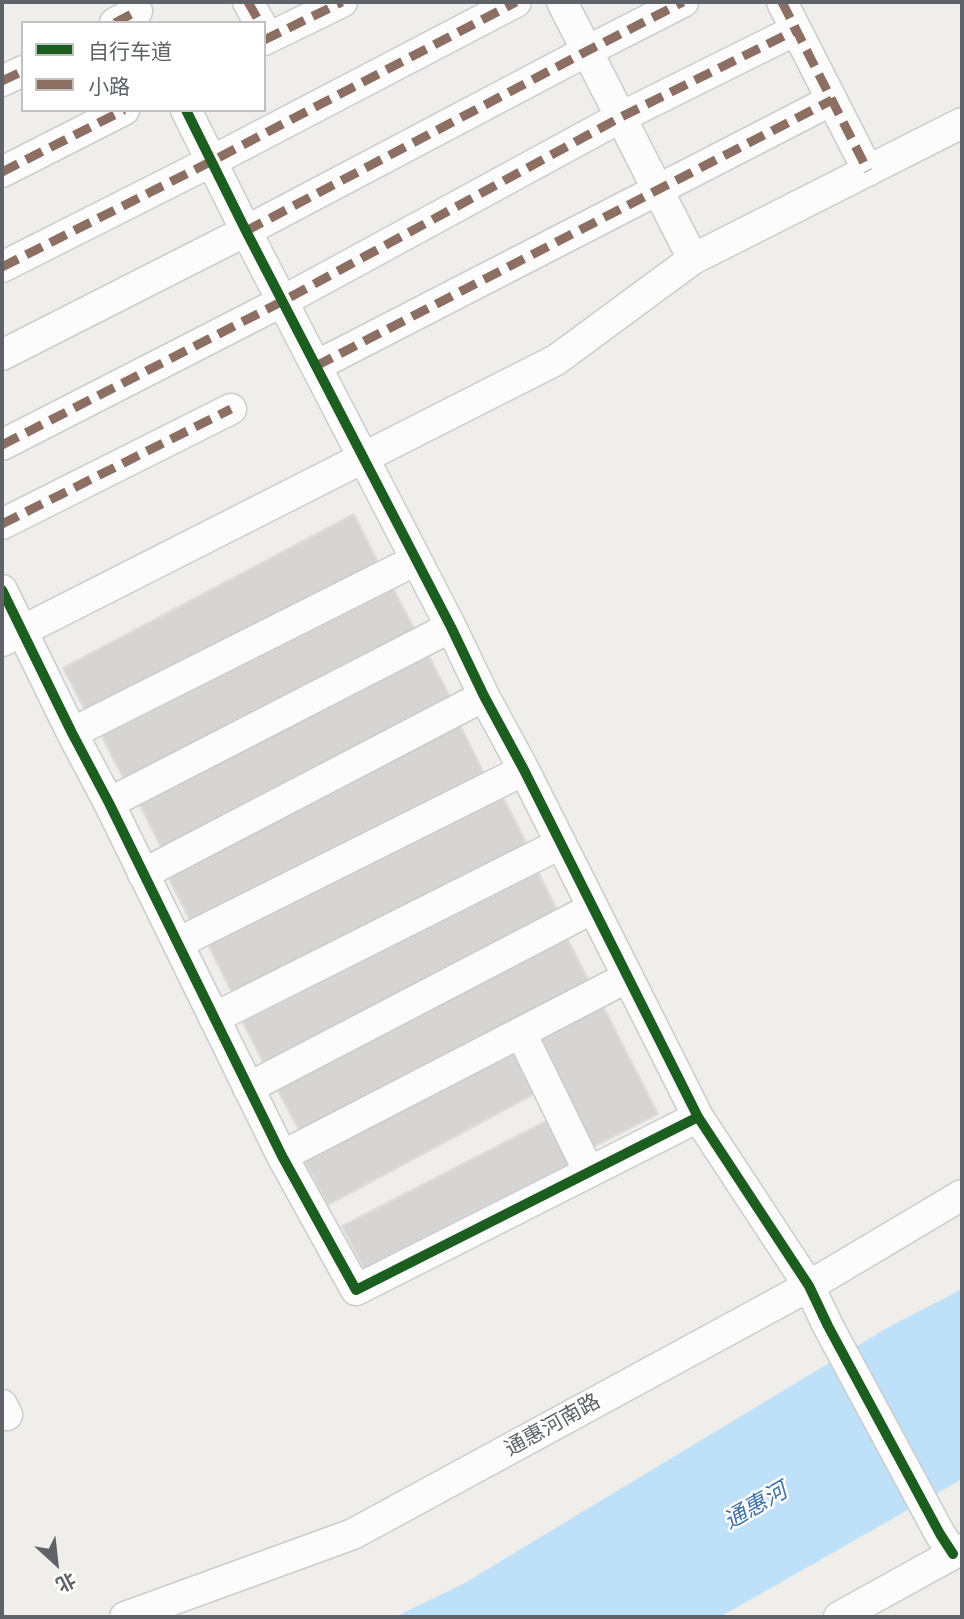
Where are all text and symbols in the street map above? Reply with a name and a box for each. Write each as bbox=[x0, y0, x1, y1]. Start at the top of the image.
legend bbox=[21, 21, 266, 112]
text: 自行车道 bbox=[88, 39, 172, 65]
text: 小路 bbox=[88, 74, 130, 100]
street label: 通惠河南路 bbox=[501, 1390, 605, 1462]
water label: 通惠河 bbox=[719, 1478, 793, 1536]
north arrow bbox=[21, 1528, 91, 1598]
text: 北 bbox=[52, 1567, 79, 1597]

